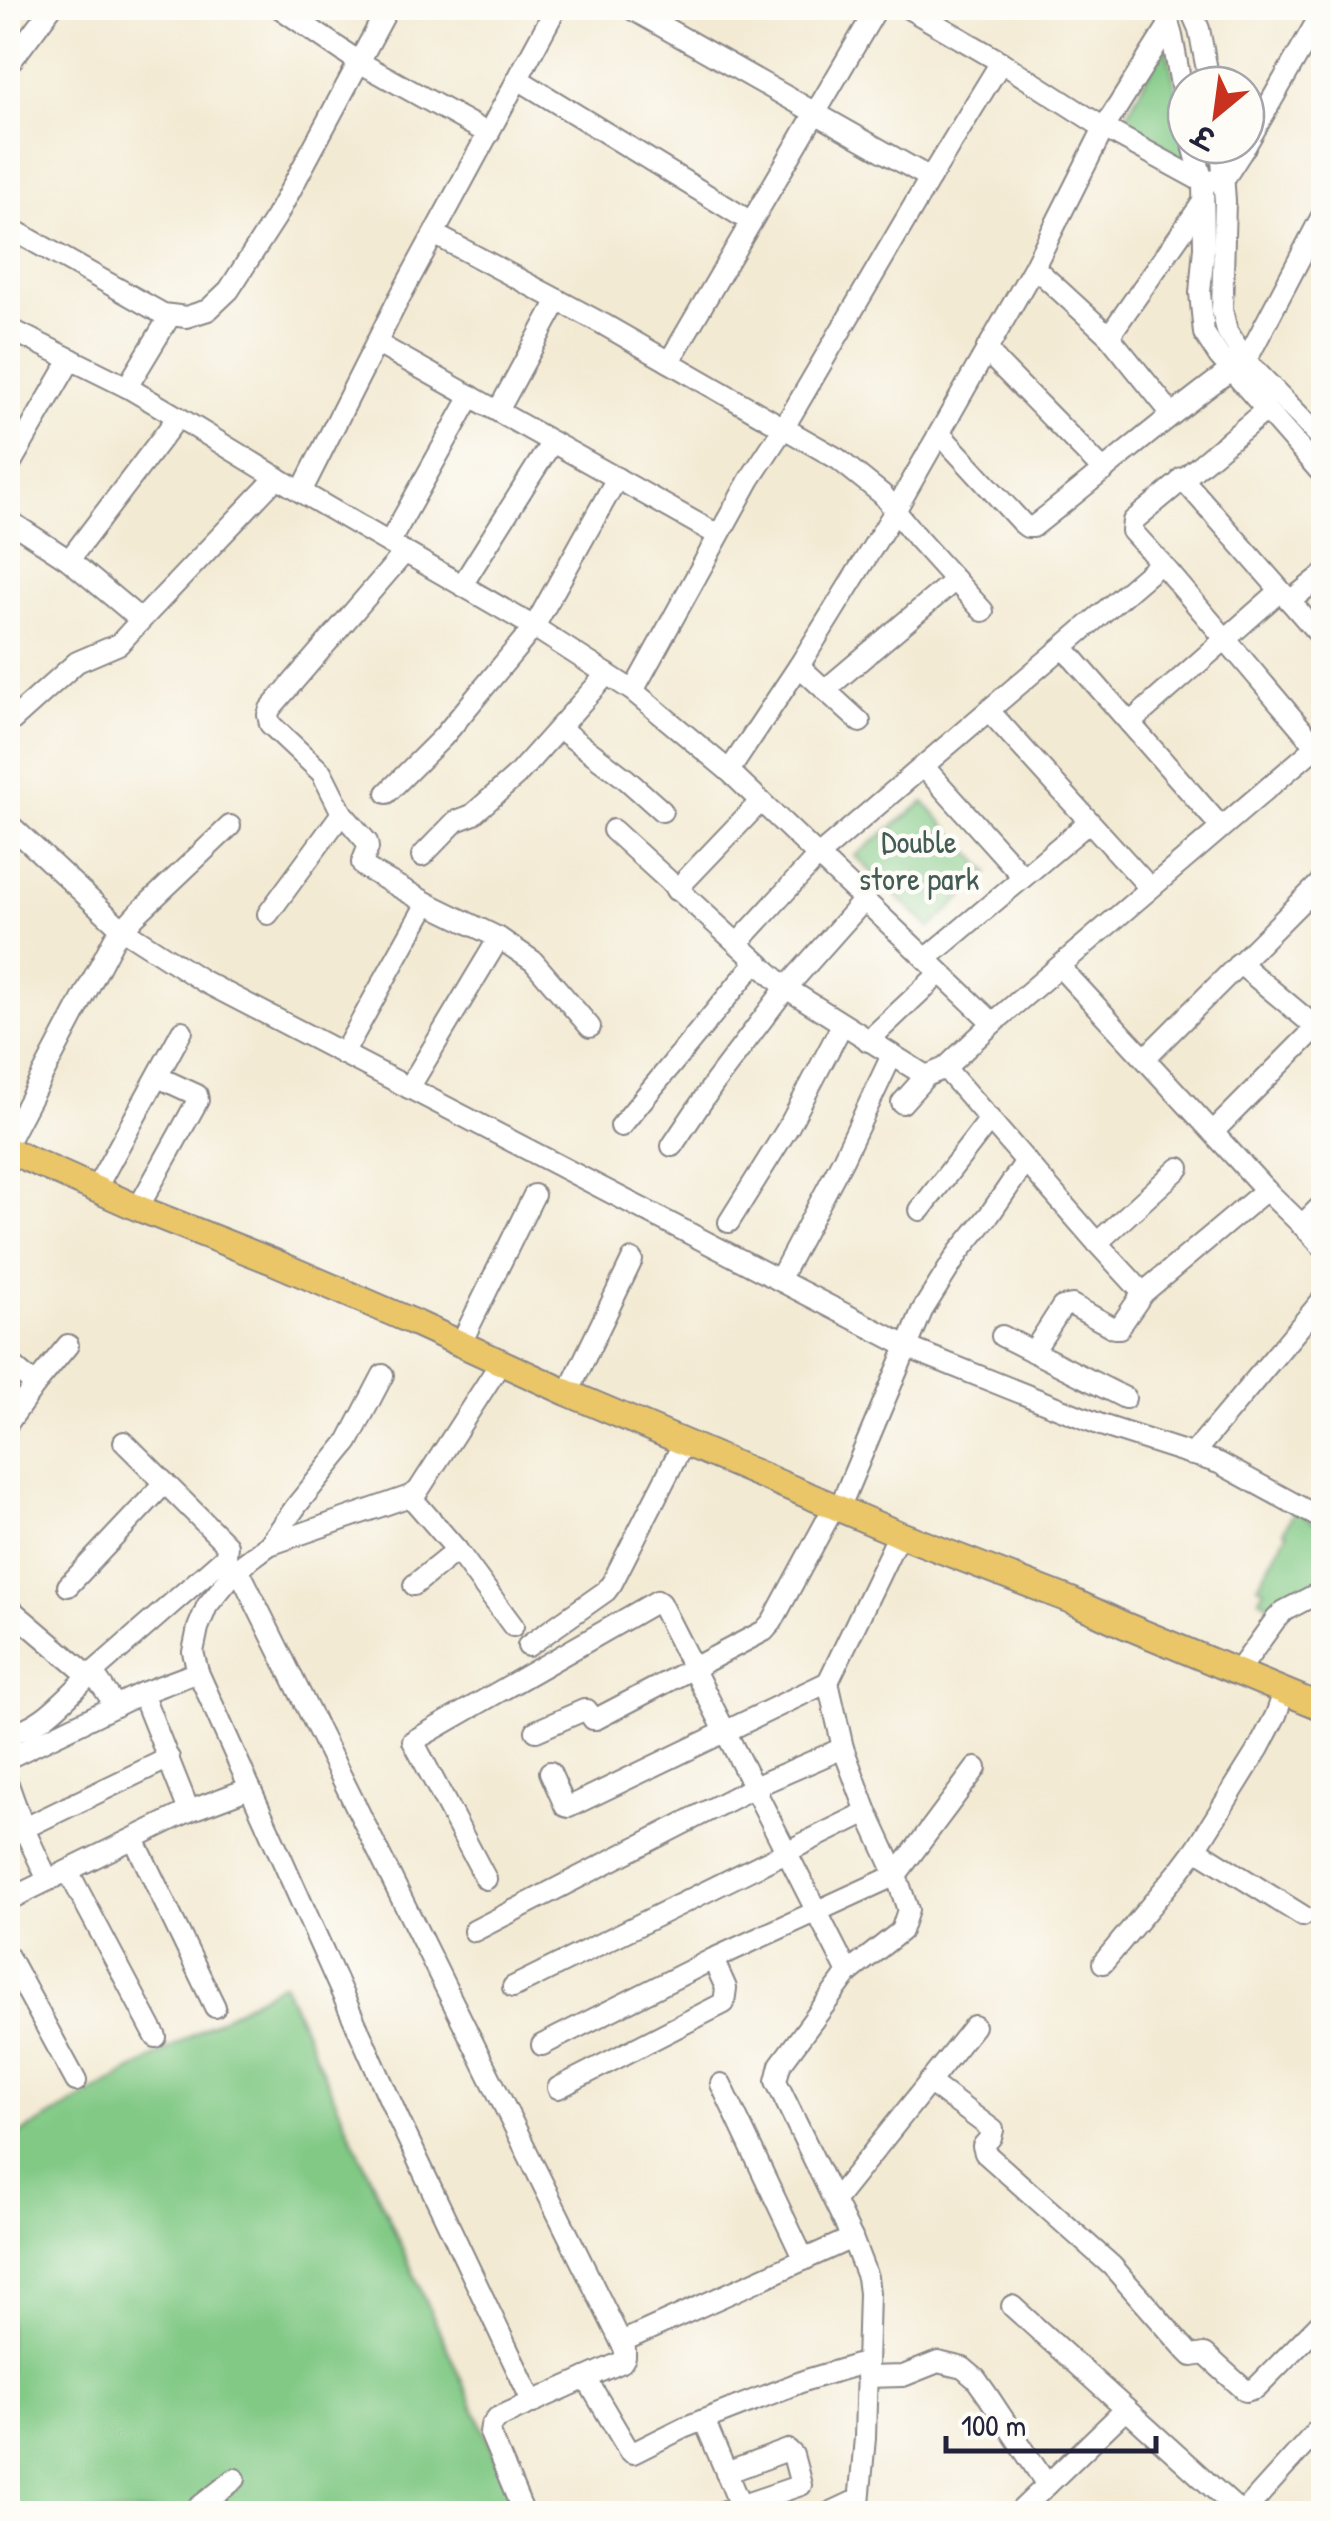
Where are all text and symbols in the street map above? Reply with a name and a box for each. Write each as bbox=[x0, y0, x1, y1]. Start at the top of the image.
north arrow bbox=[1166, 65, 1266, 165]
text: उ bbox=[1184, 115, 1224, 159]
park label: Double store park bbox=[859, 820, 979, 900]
scale bar bbox=[946, 2391, 1156, 2453]
text: 100 m bbox=[961, 2405, 1026, 2445]

